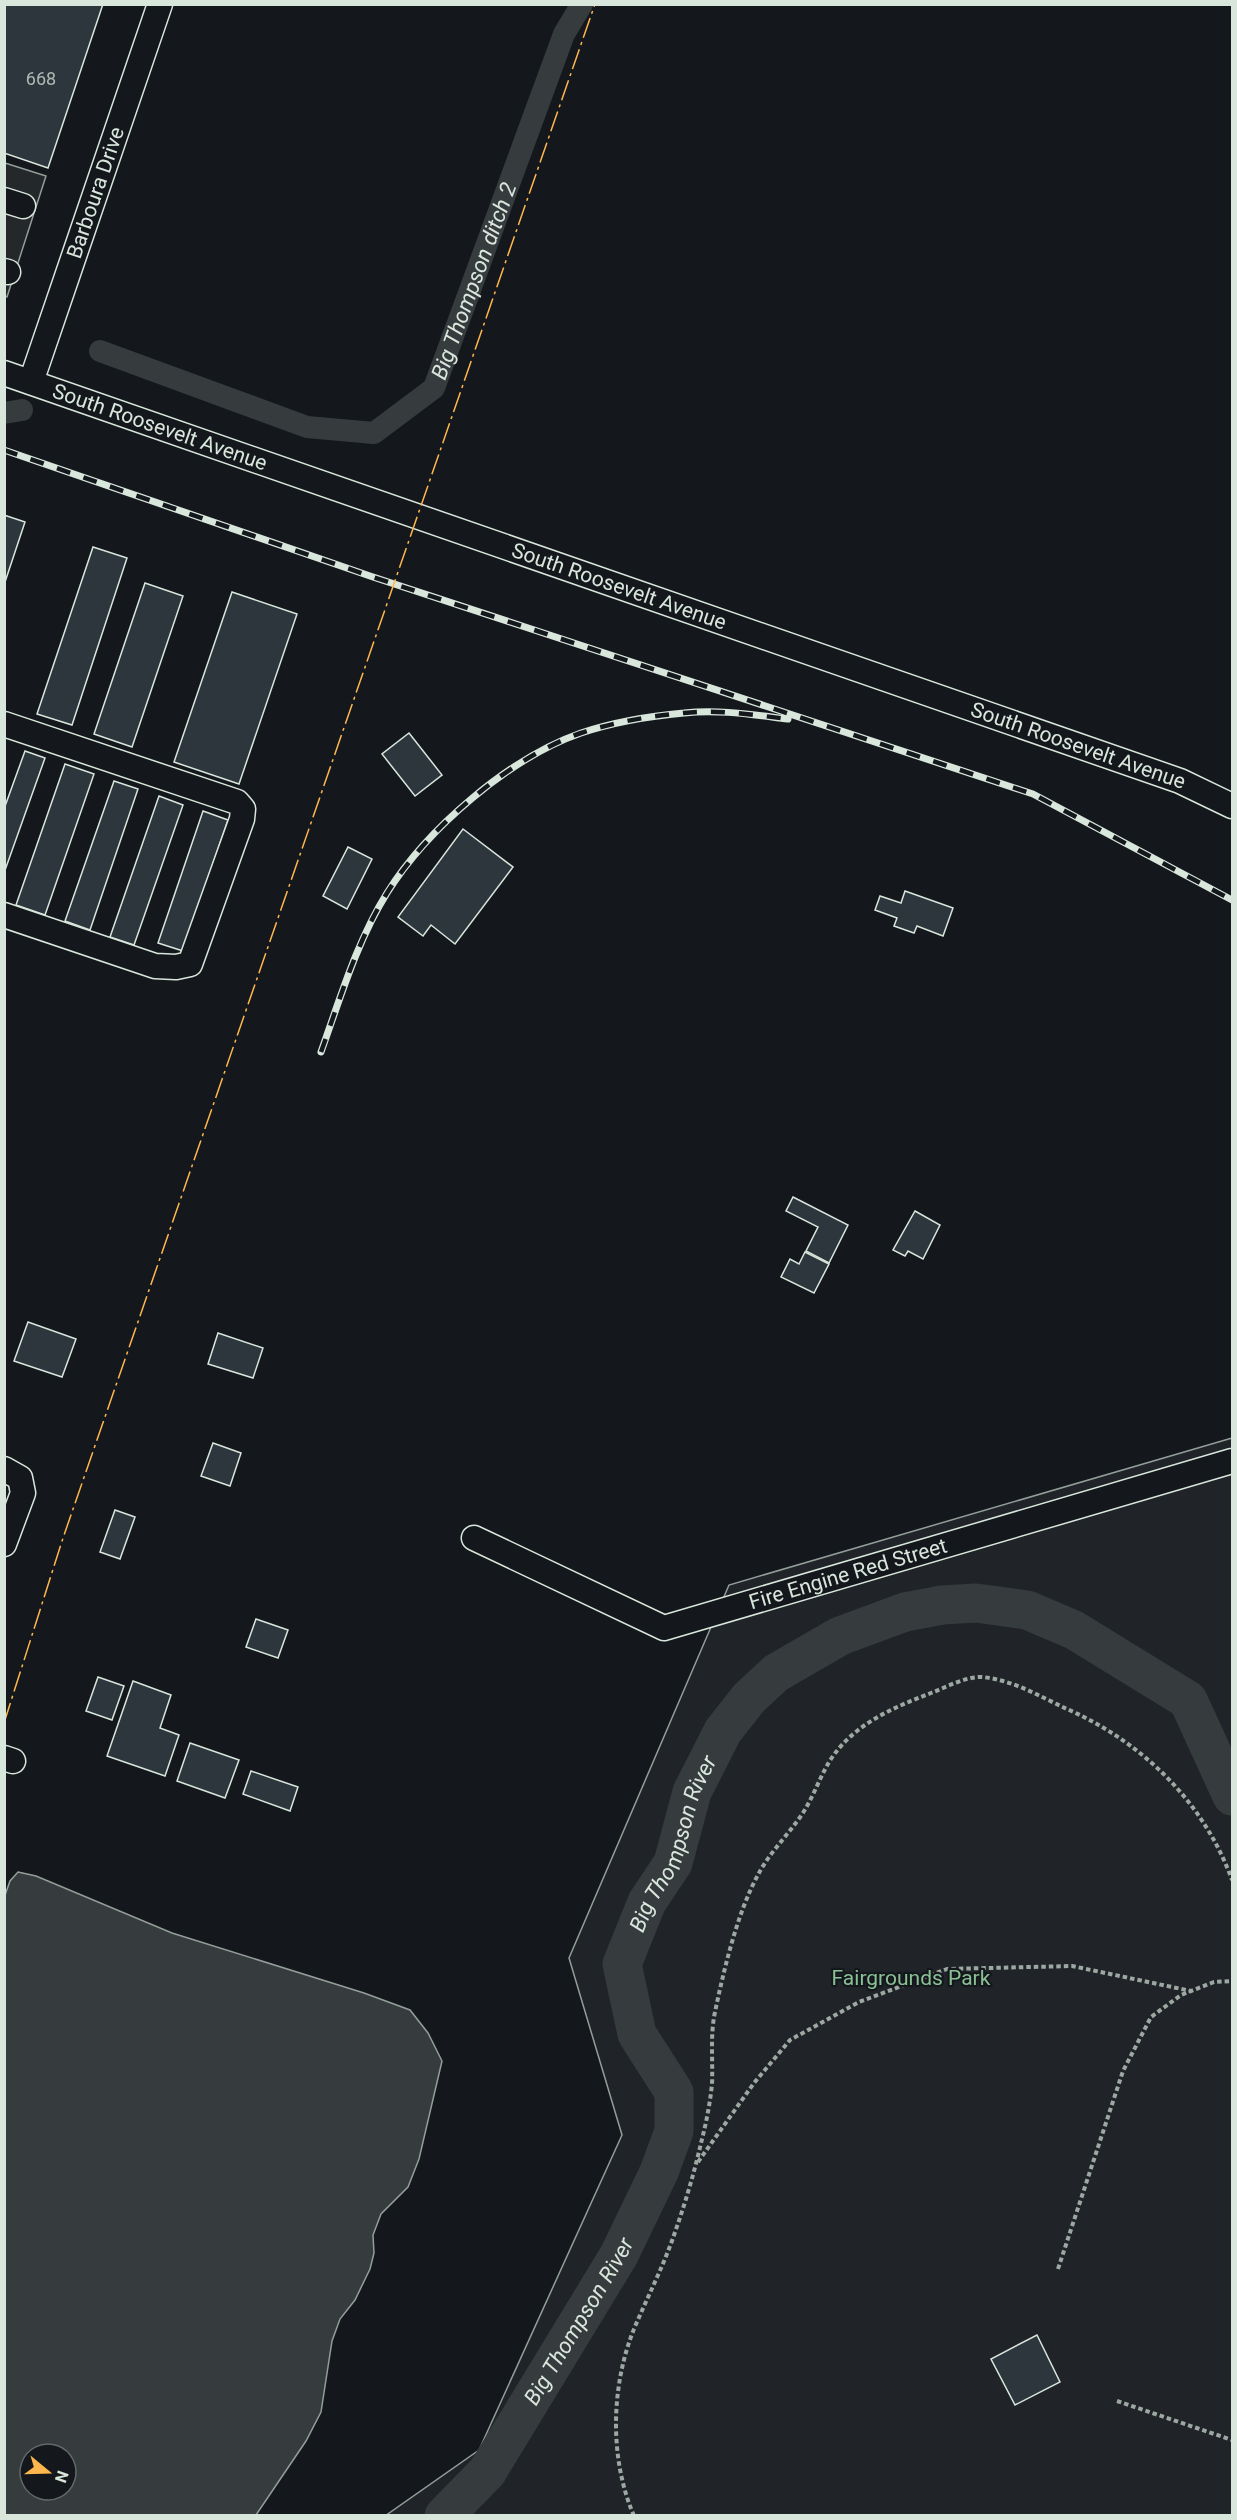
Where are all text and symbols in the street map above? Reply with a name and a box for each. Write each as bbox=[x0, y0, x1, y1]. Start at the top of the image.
house number: 668 bbox=[26, 68, 56, 89]
street label: Barboura Drive bbox=[62, 124, 129, 262]
water label: Big Thompson ditch 2 bbox=[426, 179, 521, 383]
street label: South Roosevelt Avenue bbox=[49, 379, 270, 475]
street label: South Roosevelt Avenue bbox=[509, 538, 730, 635]
street label: South Roosevelt Avenue bbox=[968, 697, 1189, 794]
street label: Fire Engine Red Street bbox=[746, 1533, 950, 1614]
water label: Big Thompson River bbox=[624, 1751, 722, 1935]
park label: Fairgrounds Park bbox=[832, 1966, 991, 1990]
water label: Big Thompson River bbox=[519, 2233, 639, 2409]
north arrow bbox=[18, 2442, 78, 2502]
text: N bbox=[51, 2468, 73, 2485]

